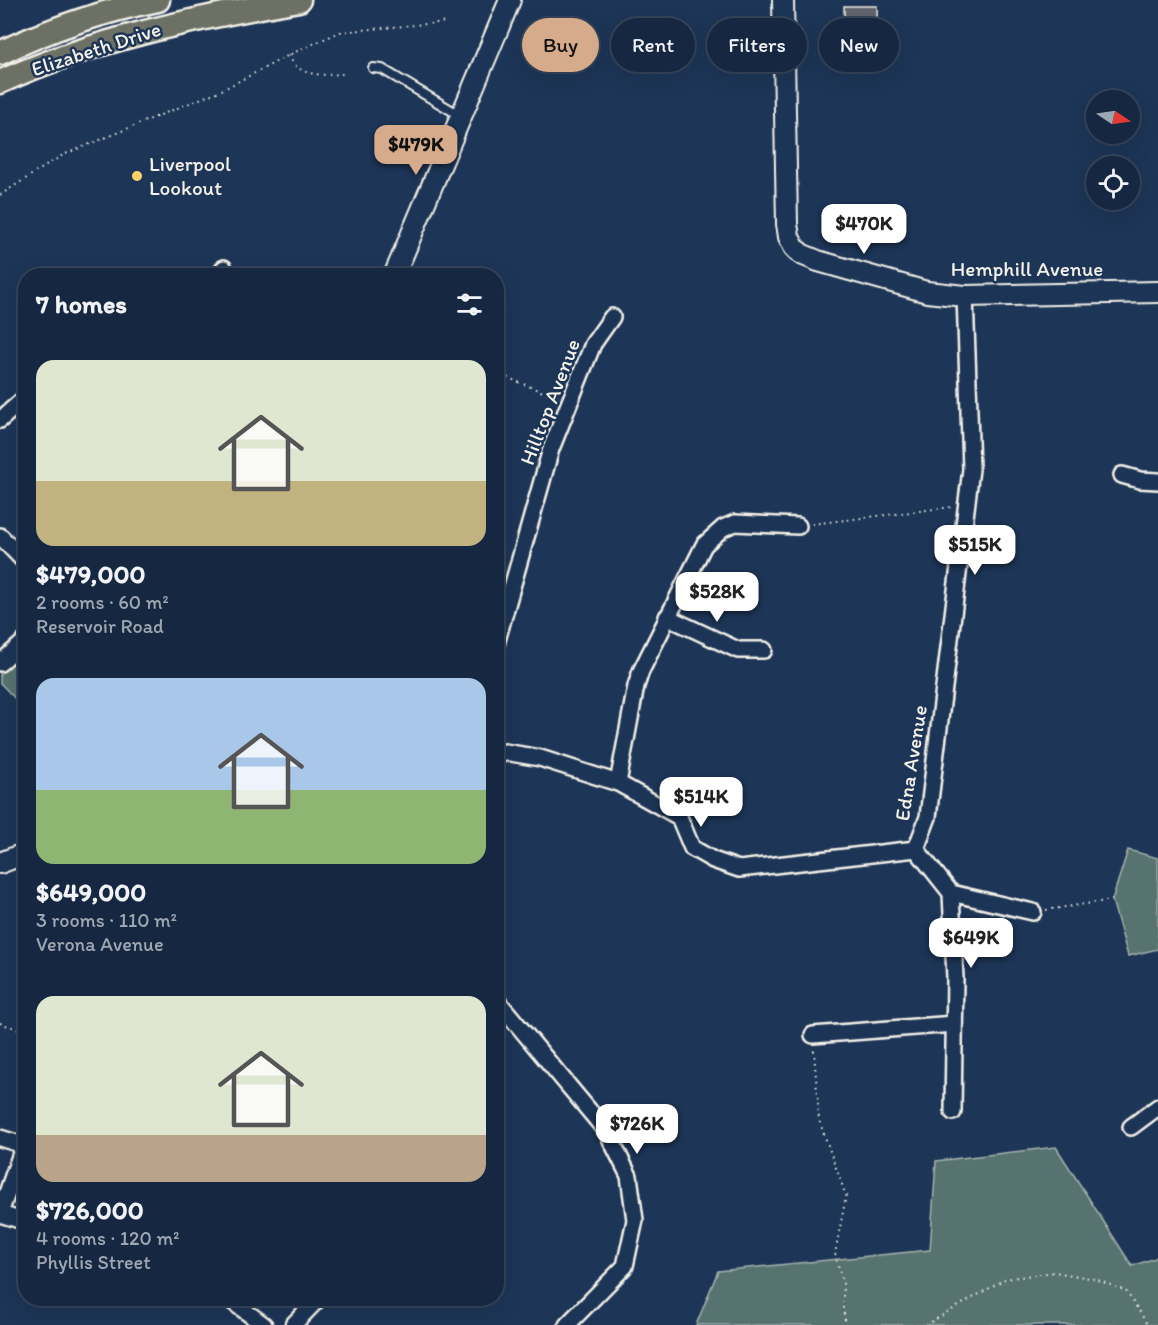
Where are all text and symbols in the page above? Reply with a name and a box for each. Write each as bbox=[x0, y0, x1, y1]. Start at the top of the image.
street label: Elizabeth Drive bbox=[28, 16, 164, 81]
chip: Buy bbox=[522, 18, 599, 72]
chip: Rent bbox=[611, 18, 695, 72]
chip: Filters bbox=[707, 18, 807, 72]
chip: New bbox=[819, 18, 899, 72]
north arrow bbox=[1086, 90, 1140, 144]
map controls bbox=[1086, 90, 1140, 210]
pin: $479K bbox=[374, 125, 458, 176]
text: $479K bbox=[388, 132, 444, 156]
place label: Liverpool Lookout bbox=[149, 151, 231, 200]
button: locate bbox=[1086, 156, 1140, 210]
marker: Liverpool Lookout bbox=[130, 169, 144, 183]
pin: $470K bbox=[822, 204, 906, 255]
text: $470K bbox=[835, 211, 893, 235]
street label: Hemphill Avenue bbox=[951, 256, 1103, 281]
text: 7 homes bbox=[36, 288, 127, 320]
icon: filters bbox=[453, 288, 486, 321]
street label: Hilltop Avenue bbox=[514, 335, 585, 468]
icon: home bbox=[207, 399, 315, 507]
pin: $515K bbox=[933, 525, 1017, 576]
text: $515K bbox=[948, 532, 1002, 556]
text: $479,000 bbox=[36, 558, 146, 590]
pin: $528K bbox=[675, 572, 759, 623]
text: $528K bbox=[690, 579, 744, 603]
text: 2 rooms · 60 m² bbox=[36, 590, 169, 614]
text: Reservoir Road bbox=[36, 614, 164, 638]
street label: Edna Avenue bbox=[889, 703, 932, 823]
icon: home bbox=[207, 717, 315, 825]
pin: $514K bbox=[659, 777, 743, 828]
text: $514K bbox=[674, 784, 728, 808]
text: $649,000 bbox=[36, 876, 146, 908]
text: 3 rooms · 110 m² bbox=[36, 908, 177, 932]
pin: $649K bbox=[929, 918, 1013, 969]
text: $649K bbox=[943, 925, 999, 949]
text: Verona Avenue bbox=[36, 932, 164, 956]
icon: home bbox=[207, 1035, 315, 1143]
pin: $726K bbox=[595, 1104, 679, 1155]
text: $726K bbox=[610, 1111, 664, 1135]
text: $726,000 bbox=[36, 1194, 144, 1226]
text: 4 rooms · 120 m² bbox=[36, 1226, 179, 1250]
text: Phyllis Street bbox=[36, 1250, 151, 1274]

